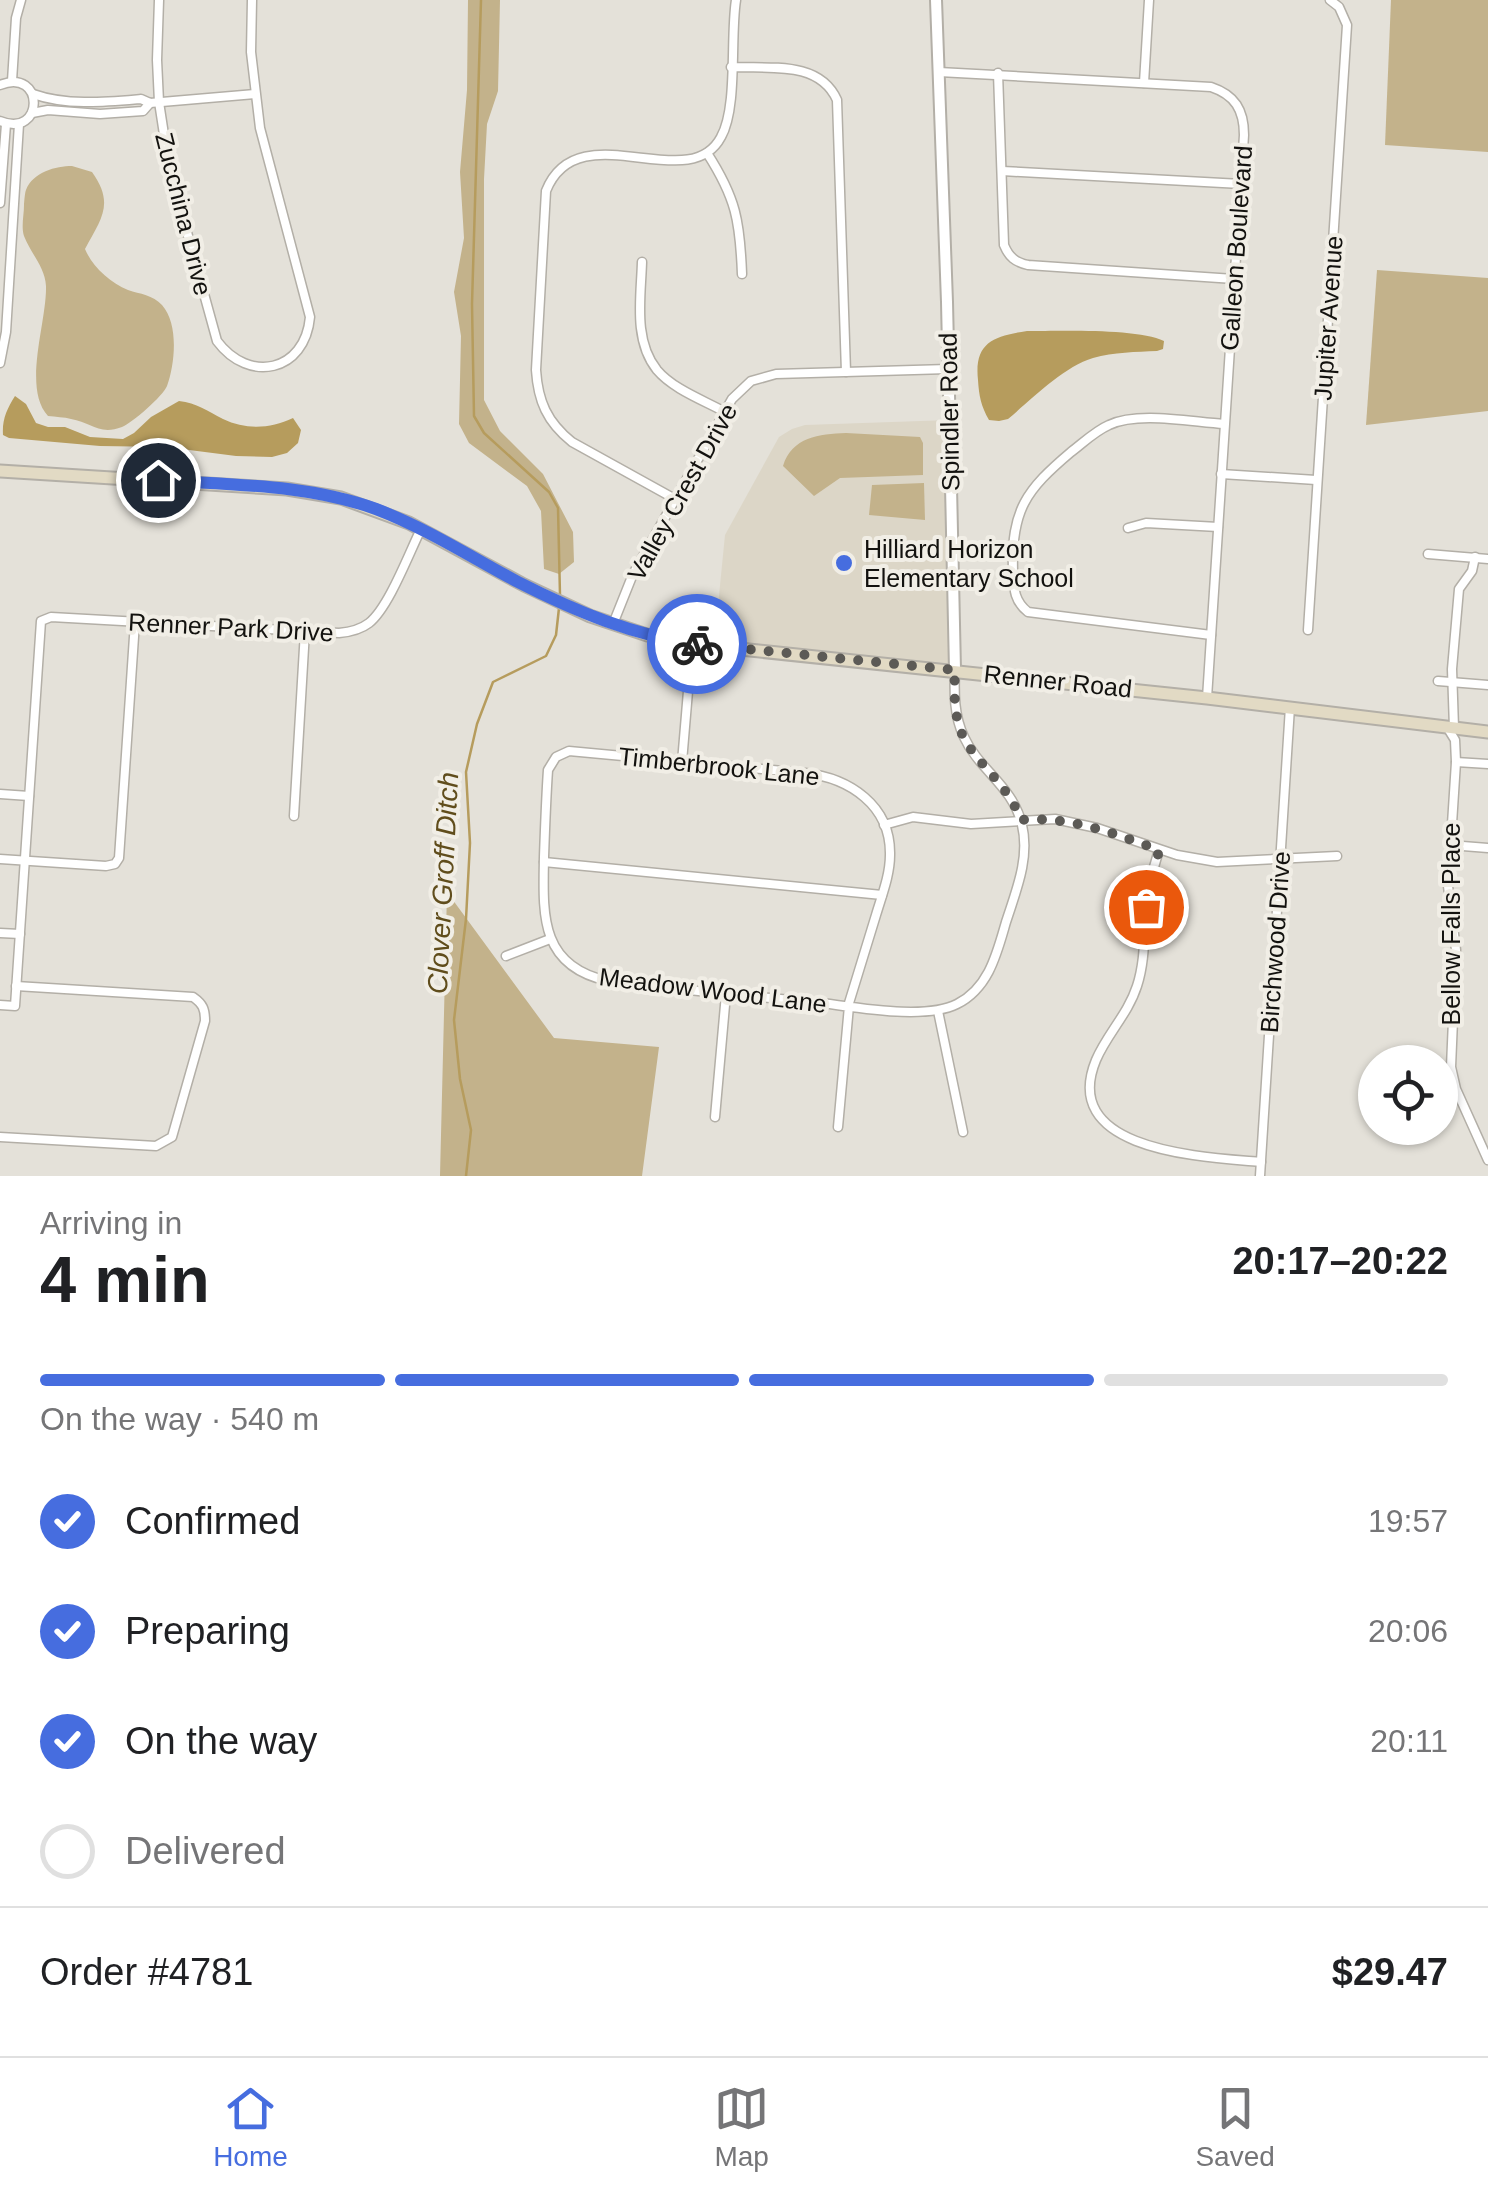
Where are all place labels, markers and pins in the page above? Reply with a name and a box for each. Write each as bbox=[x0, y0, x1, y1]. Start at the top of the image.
pin bbox=[116, 438, 201, 523]
place label: Hilliard Horizon Elementary School bbox=[864, 535, 1074, 592]
marker: Hilliard Horizon Elementary School bbox=[833, 552, 855, 574]
pin bbox=[1104, 865, 1189, 950]

